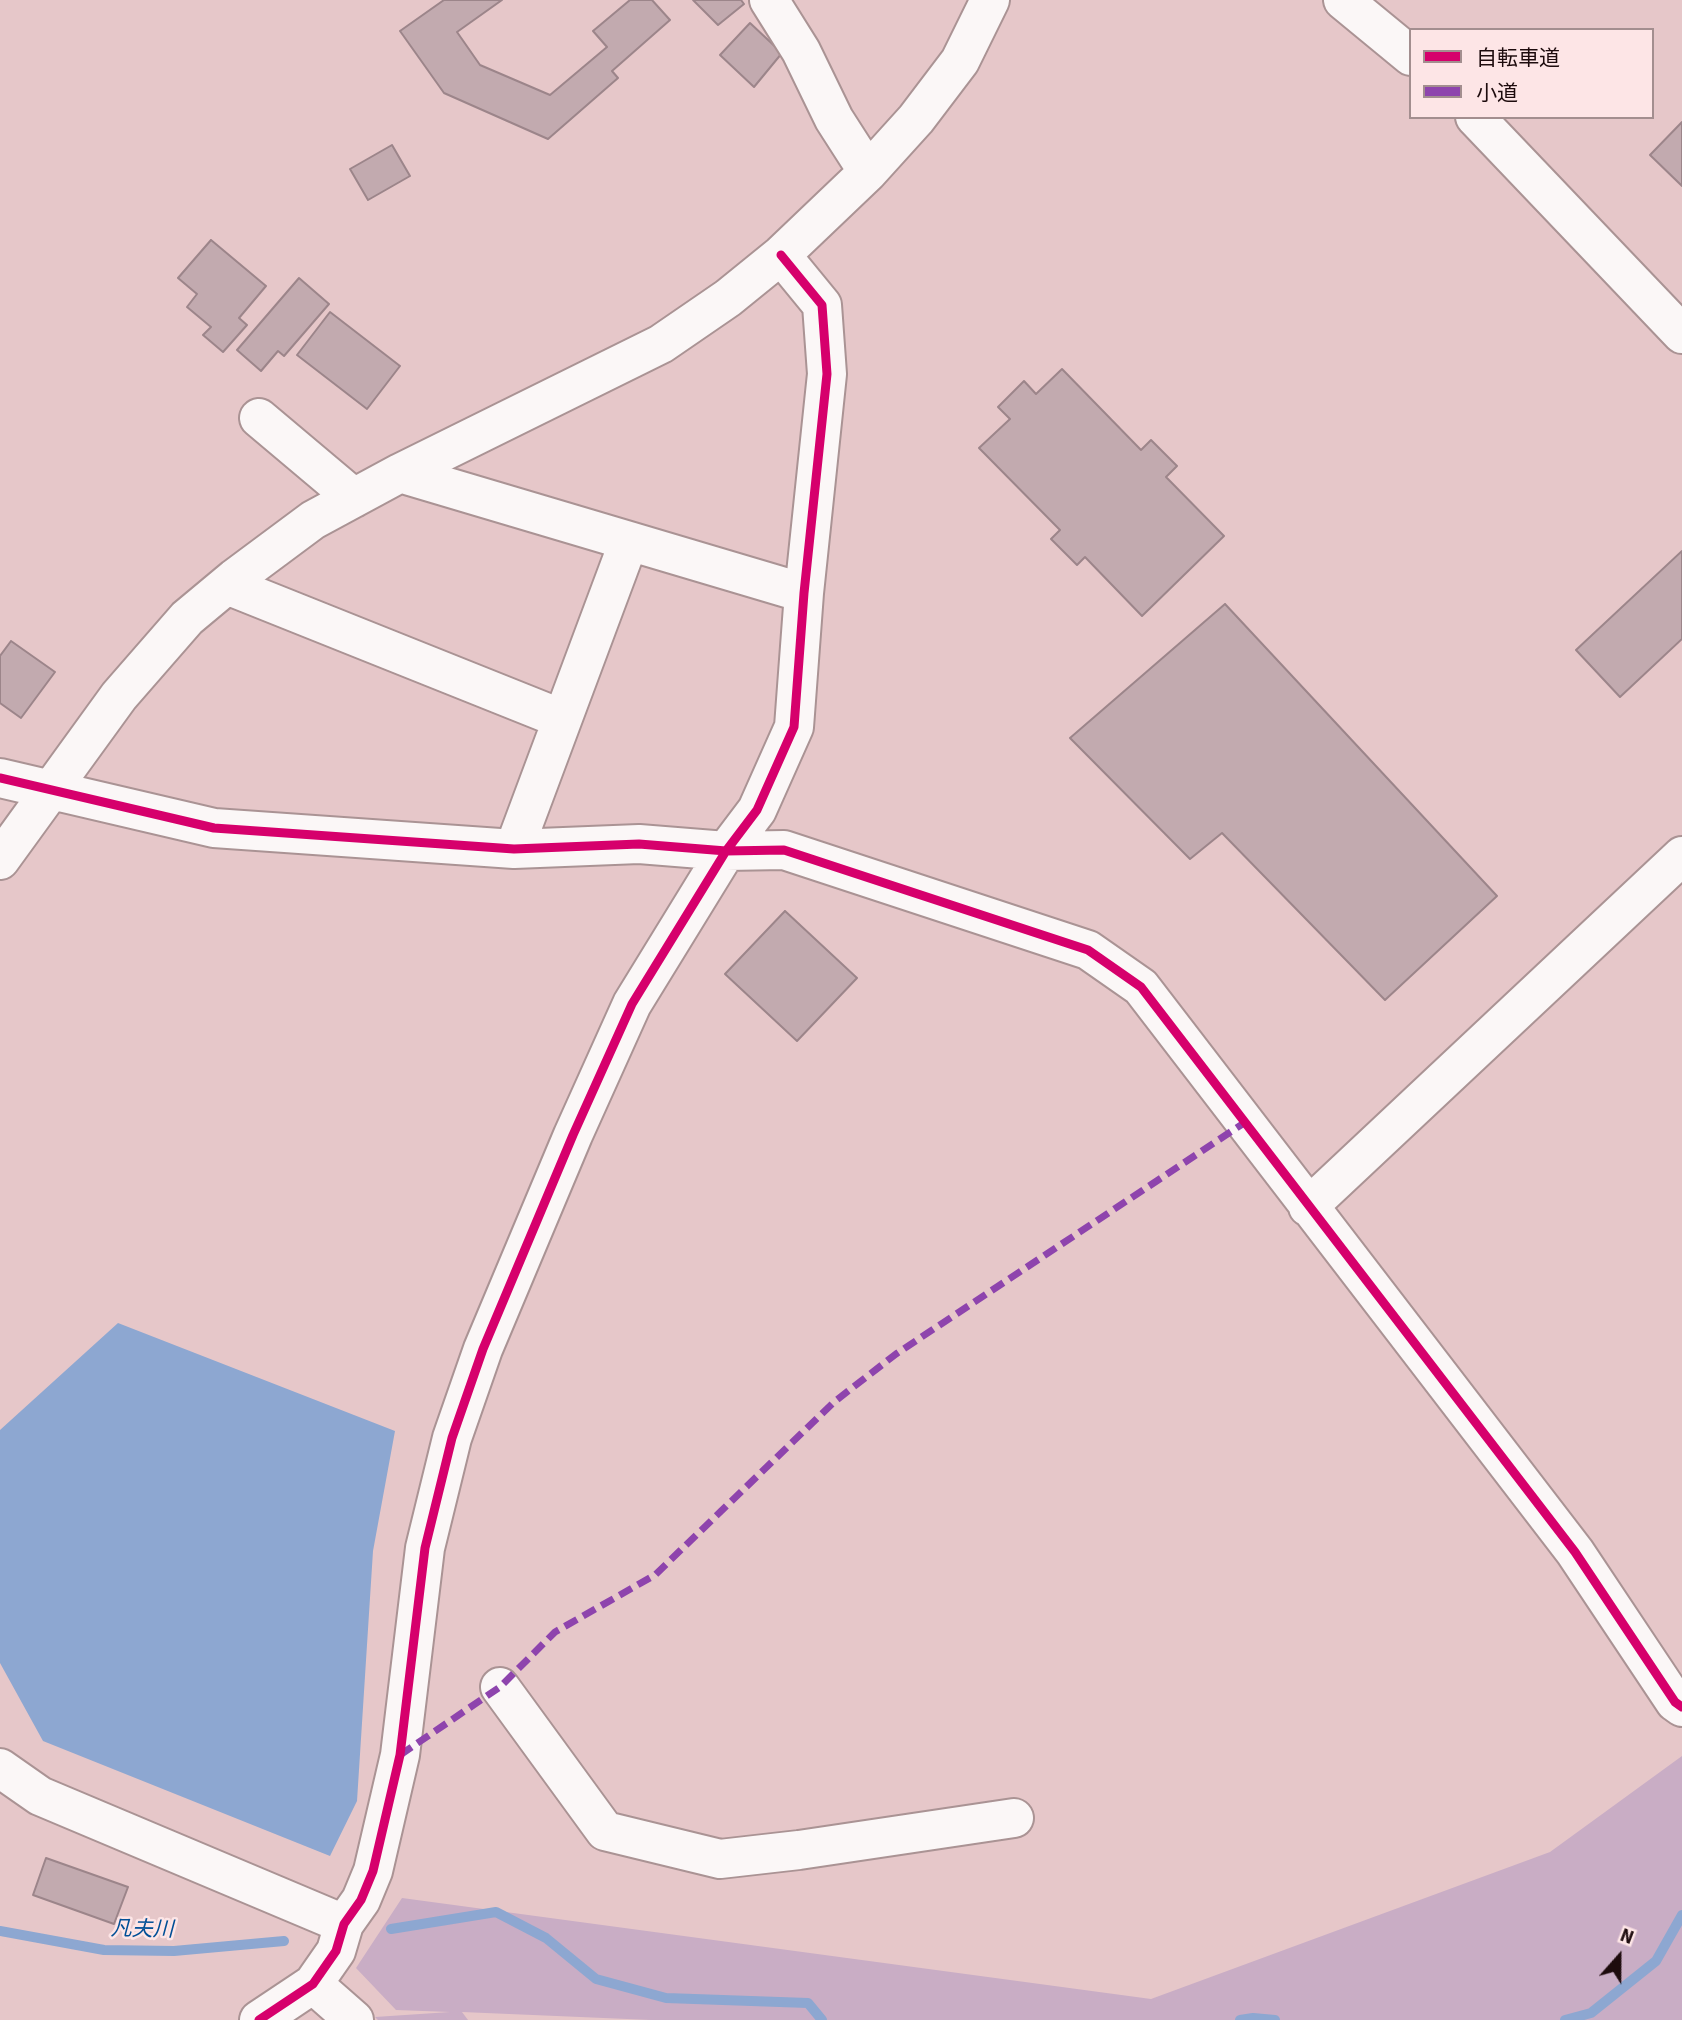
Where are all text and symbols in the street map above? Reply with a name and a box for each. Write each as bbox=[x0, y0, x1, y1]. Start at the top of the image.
legend bbox=[1409, 28, 1654, 119]
text: 自転車道 bbox=[1476, 43, 1560, 73]
text: 小道 bbox=[1476, 78, 1518, 108]
water label: 凡夫川 bbox=[110, 1918, 174, 1944]
north arrow bbox=[1584, 1922, 1654, 1992]
text: N bbox=[1616, 1922, 1637, 1952]

